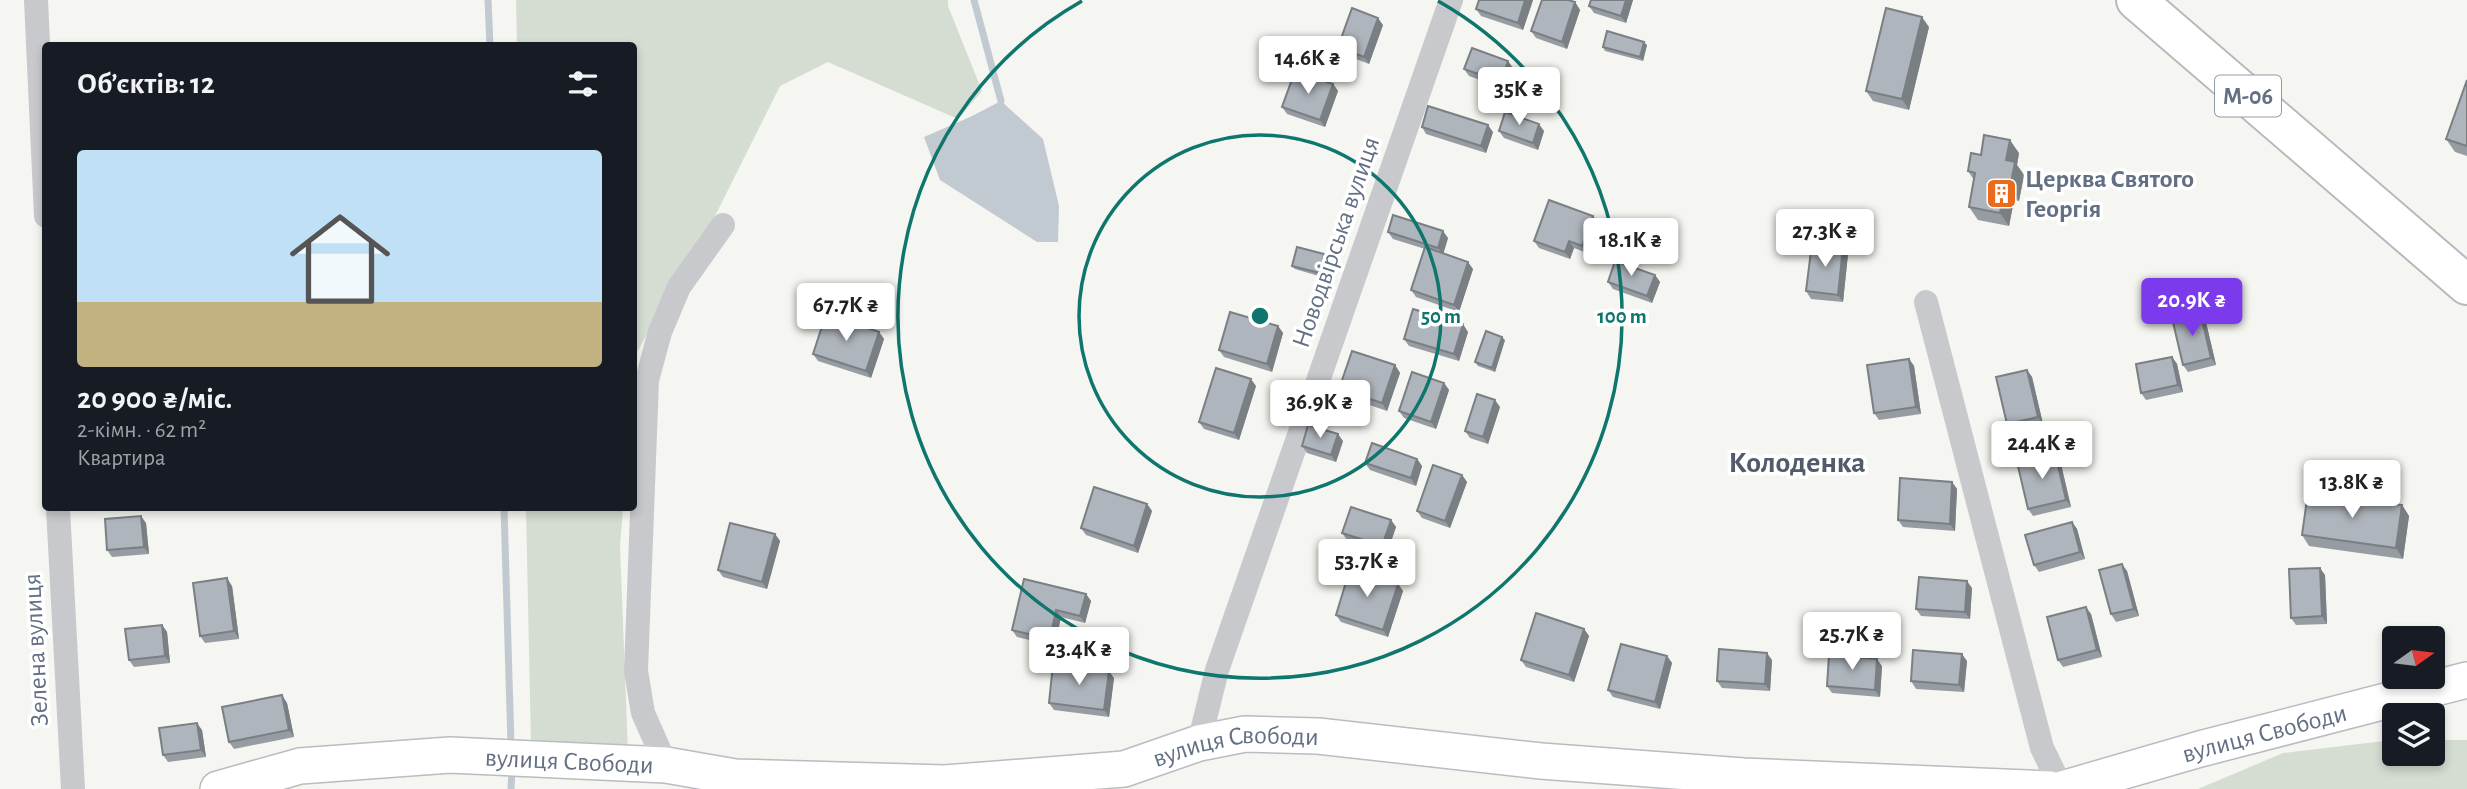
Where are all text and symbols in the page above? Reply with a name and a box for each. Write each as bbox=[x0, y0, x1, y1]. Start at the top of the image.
pin: 14.6K ₴ bbox=[1243, 36, 1373, 96]
text: 14.6K ₴ bbox=[1275, 47, 1341, 70]
icon: filters bbox=[564, 65, 602, 103]
pin: 35K ₴ bbox=[1470, 68, 1568, 127]
text: Об’єктів: 12 bbox=[77, 69, 215, 99]
road number: М-06 bbox=[2215, 76, 2281, 116]
text: 35K ₴ bbox=[1494, 78, 1544, 101]
street label: Новодвірська вулиця bbox=[1288, 133, 1384, 351]
place label: Церква Святого Георгія bbox=[2025, 166, 2194, 222]
building icon: Церква Святого Георгія bbox=[1985, 176, 2019, 210]
icon: home bbox=[277, 196, 403, 322]
pin: 27.3K ₴ bbox=[1760, 210, 1890, 269]
pin: 18.1K ₴ bbox=[1566, 218, 1696, 278]
text: 27.3K ₴ bbox=[1792, 220, 1858, 243]
text: 18.1K ₴ bbox=[1599, 229, 1663, 252]
pin: 20.9K ₴ bbox=[2127, 278, 2257, 338]
pin: 67.7K ₴ bbox=[781, 284, 911, 343]
text: 20.9K ₴ bbox=[2157, 289, 2227, 312]
text: 67.7K ₴ bbox=[813, 294, 879, 317]
centre of rings bbox=[1248, 304, 1272, 328]
text: 50 m bbox=[1421, 306, 1461, 327]
text: 100 m bbox=[1597, 306, 1647, 327]
pin: 36.9K ₴ bbox=[1255, 380, 1385, 440]
text: 20 900 ₴/міс. bbox=[77, 384, 232, 414]
text: 36.9K ₴ bbox=[1286, 391, 1354, 414]
text: 2-кімн. · 62 m² bbox=[77, 419, 206, 442]
pin: 24.4K ₴ bbox=[1977, 421, 2107, 481]
text: 24.4K ₴ bbox=[2007, 432, 2077, 455]
text: Квартира bbox=[77, 447, 165, 470]
district label: Колоденка bbox=[1729, 448, 1865, 478]
pin: 13.8K ₴ bbox=[2287, 461, 2417, 520]
text: 13.8K ₴ bbox=[2320, 471, 2384, 494]
pin: 53.7K ₴ bbox=[1302, 540, 1432, 599]
text: 53.7K ₴ bbox=[1334, 550, 1400, 573]
street label: Зелена вулиця bbox=[19, 573, 53, 727]
pin: 25.7K ₴ bbox=[1787, 612, 1917, 672]
text: 25.7K ₴ bbox=[1819, 623, 1885, 646]
north arrow bbox=[2382, 626, 2445, 690]
map controls bbox=[2382, 626, 2445, 766]
pin: 23.4K ₴ bbox=[1014, 628, 1144, 687]
text: 23.4K ₴ bbox=[1045, 638, 1113, 661]
street label: вулиця Свободи bbox=[2179, 700, 2350, 768]
button: layers bbox=[2382, 703, 2445, 766]
street label: вулиця Свободи bbox=[1149, 722, 1319, 772]
street label: вулиця Свободи bbox=[484, 745, 654, 778]

